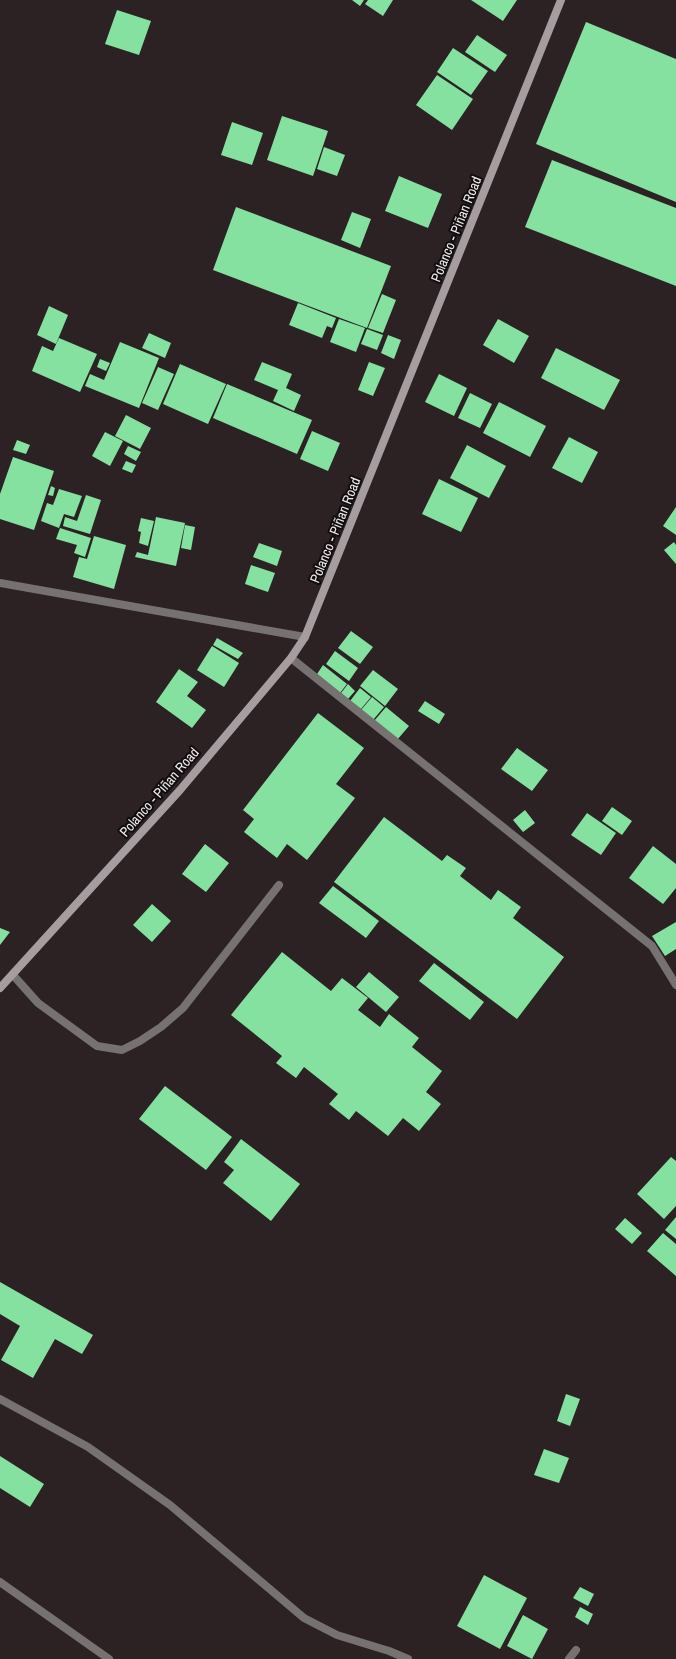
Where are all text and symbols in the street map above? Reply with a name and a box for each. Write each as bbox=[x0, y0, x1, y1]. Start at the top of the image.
street label: Polanco - Piñan Road bbox=[427, 174, 485, 284]
street label: Polanco - Piñan Road bbox=[306, 475, 364, 585]
street label: Polanco - Piñan Road bbox=[115, 744, 203, 840]

